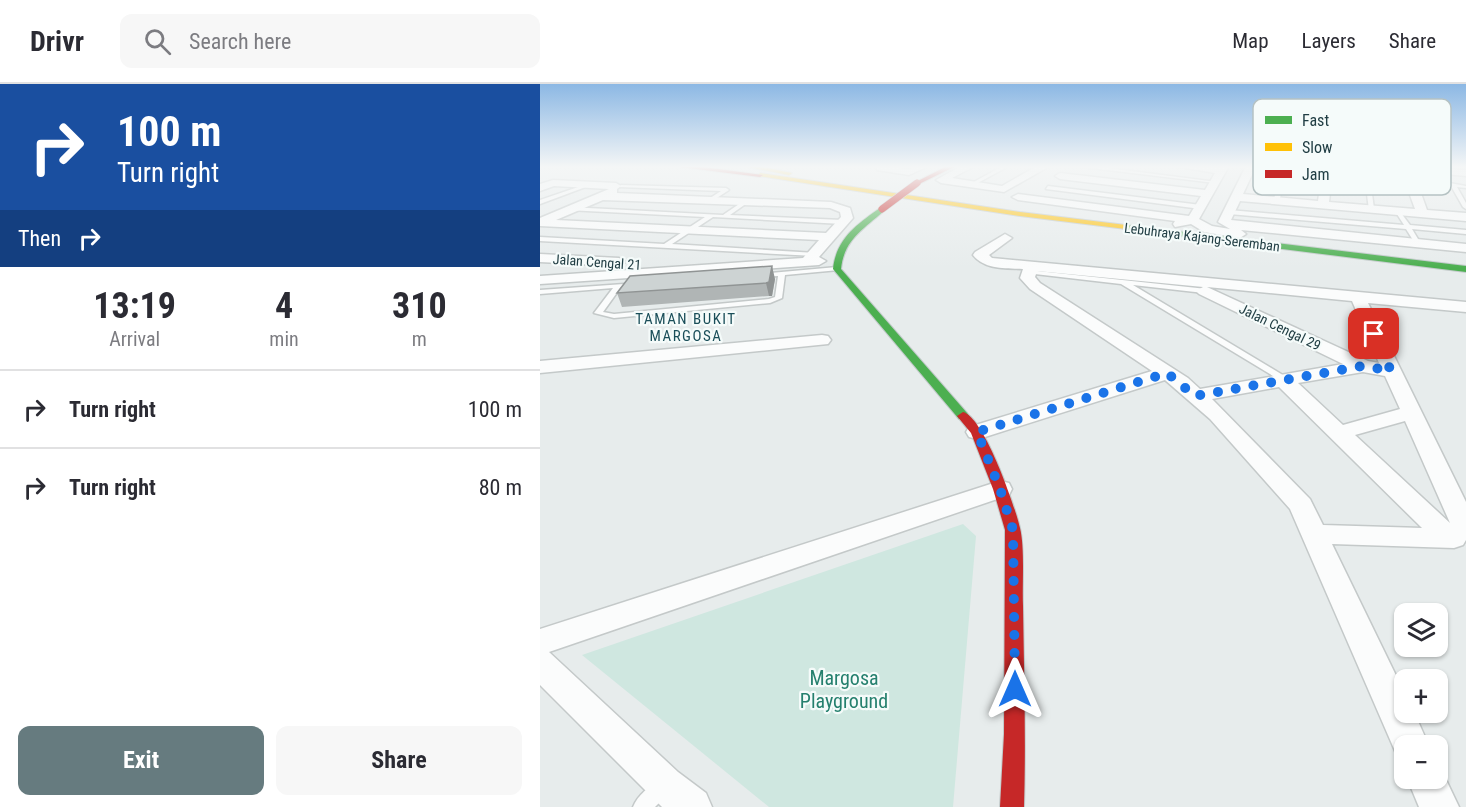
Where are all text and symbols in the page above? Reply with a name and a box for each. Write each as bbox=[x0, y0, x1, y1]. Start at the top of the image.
search box bbox=[120, 14, 540, 68]
text: Drivr bbox=[30, 25, 84, 58]
icon: search bbox=[141, 25, 174, 58]
text: Search here bbox=[189, 29, 291, 54]
text: Map bbox=[1232, 29, 1269, 53]
text: Layers bbox=[1302, 29, 1356, 53]
text: Share bbox=[1389, 29, 1436, 53]
legend bbox=[1253, 99, 1451, 195]
text: 100 m bbox=[117, 107, 222, 156]
icon: right bbox=[18, 108, 96, 186]
text: Fast bbox=[1302, 111, 1329, 130]
text: Slow bbox=[1302, 138, 1332, 157]
text: Turn right bbox=[117, 157, 219, 189]
text: Jam bbox=[1302, 165, 1329, 184]
street label: Lebuhraya Kajang-Seremban bbox=[1123, 220, 1281, 254]
icon: right bbox=[73, 222, 106, 255]
text: Then bbox=[18, 226, 61, 251]
street label: Jalan Cengal 21 bbox=[552, 251, 642, 273]
text: 13:19 bbox=[93, 285, 176, 327]
text: 4 bbox=[275, 285, 293, 327]
text: 310 bbox=[392, 285, 447, 327]
street label: Jalan Cengal 29 bbox=[1237, 300, 1323, 354]
pin bbox=[1348, 308, 1399, 359]
district label: TAMAN BUKIT MARGOSA bbox=[635, 310, 737, 345]
icon: arrive bbox=[1357, 317, 1390, 350]
text: Arrival bbox=[109, 327, 160, 351]
text: min bbox=[269, 327, 299, 351]
text: m bbox=[412, 327, 427, 351]
icon: right bbox=[18, 393, 51, 426]
text: Turn right bbox=[69, 397, 156, 422]
text: 100 m bbox=[468, 397, 522, 422]
icon: right bbox=[18, 471, 51, 504]
text: Turn right bbox=[69, 475, 156, 500]
text: 80 m bbox=[479, 475, 522, 500]
map controls bbox=[1394, 603, 1448, 789]
button: layers bbox=[1394, 603, 1448, 657]
position arrow bbox=[983, 657, 1047, 721]
park label: Margosa Playground bbox=[800, 666, 888, 713]
button: + bbox=[1394, 669, 1448, 723]
button: Exit bbox=[18, 726, 264, 795]
button: Share bbox=[276, 726, 522, 795]
button: − bbox=[1394, 735, 1448, 789]

